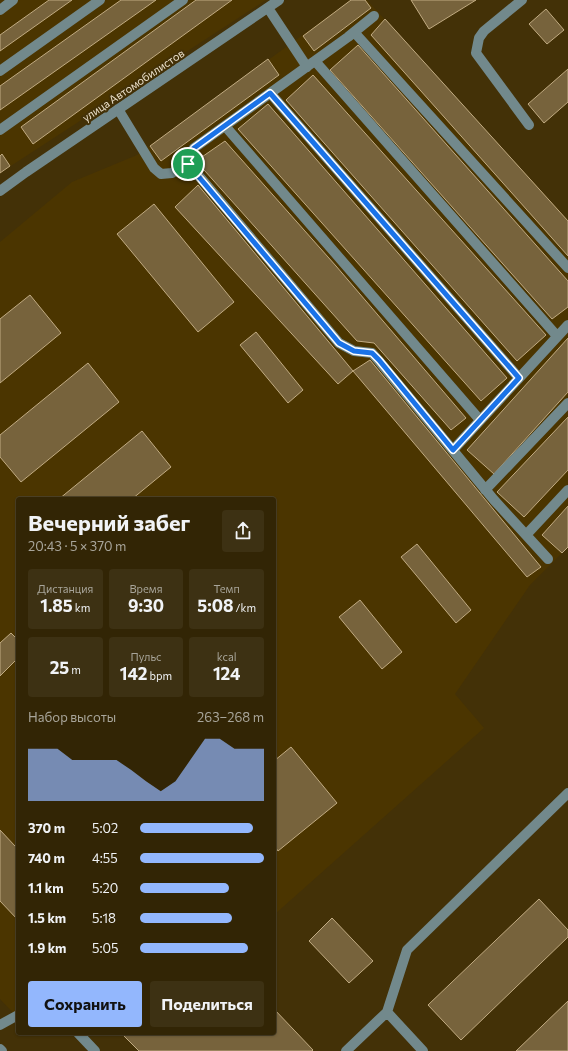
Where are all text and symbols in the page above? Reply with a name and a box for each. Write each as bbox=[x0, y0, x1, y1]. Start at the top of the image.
street label: улица Автомобилистов bbox=[80, 46, 187, 124]
pin bbox=[171, 147, 205, 181]
icon: arrive bbox=[177, 153, 199, 175]
text: Вечерний забег bbox=[28, 509, 190, 536]
button: share bbox=[222, 510, 264, 552]
text: 20:43 · 5 × 370 m bbox=[28, 538, 126, 554]
text: Дистанция bbox=[37, 582, 93, 595]
text: Время bbox=[130, 582, 162, 595]
text: Темп bbox=[214, 582, 240, 595]
text: 1.85 bbox=[40, 595, 73, 616]
text: 9:30 bbox=[128, 595, 164, 616]
text: 5:08 bbox=[197, 595, 233, 616]
text: km bbox=[73, 601, 90, 614]
text: /km bbox=[233, 601, 256, 614]
text: Пульс bbox=[131, 650, 161, 663]
text: kcal bbox=[217, 650, 237, 663]
text: 25 bbox=[50, 657, 69, 678]
text: m bbox=[69, 663, 81, 676]
text: 142 bbox=[120, 663, 147, 684]
text: 124 bbox=[213, 663, 240, 684]
text: bpm bbox=[147, 669, 172, 682]
text: Набор высоты bbox=[28, 709, 116, 725]
text: 263–268 m bbox=[197, 709, 264, 725]
text: 370 m bbox=[28, 820, 65, 836]
text: 5:02 bbox=[92, 820, 118, 836]
text: 740 m bbox=[28, 850, 65, 866]
text: 4:55 bbox=[92, 850, 118, 866]
text: 1.1 km bbox=[28, 880, 64, 896]
text: 5:20 bbox=[92, 880, 118, 896]
text: 1.5 km bbox=[28, 910, 66, 926]
text: 5:18 bbox=[92, 910, 116, 926]
text: 1.9 km bbox=[28, 940, 66, 956]
text: 5:05 bbox=[92, 940, 119, 956]
button: Сохранить bbox=[28, 981, 142, 1027]
button: Поделиться bbox=[150, 981, 264, 1027]

